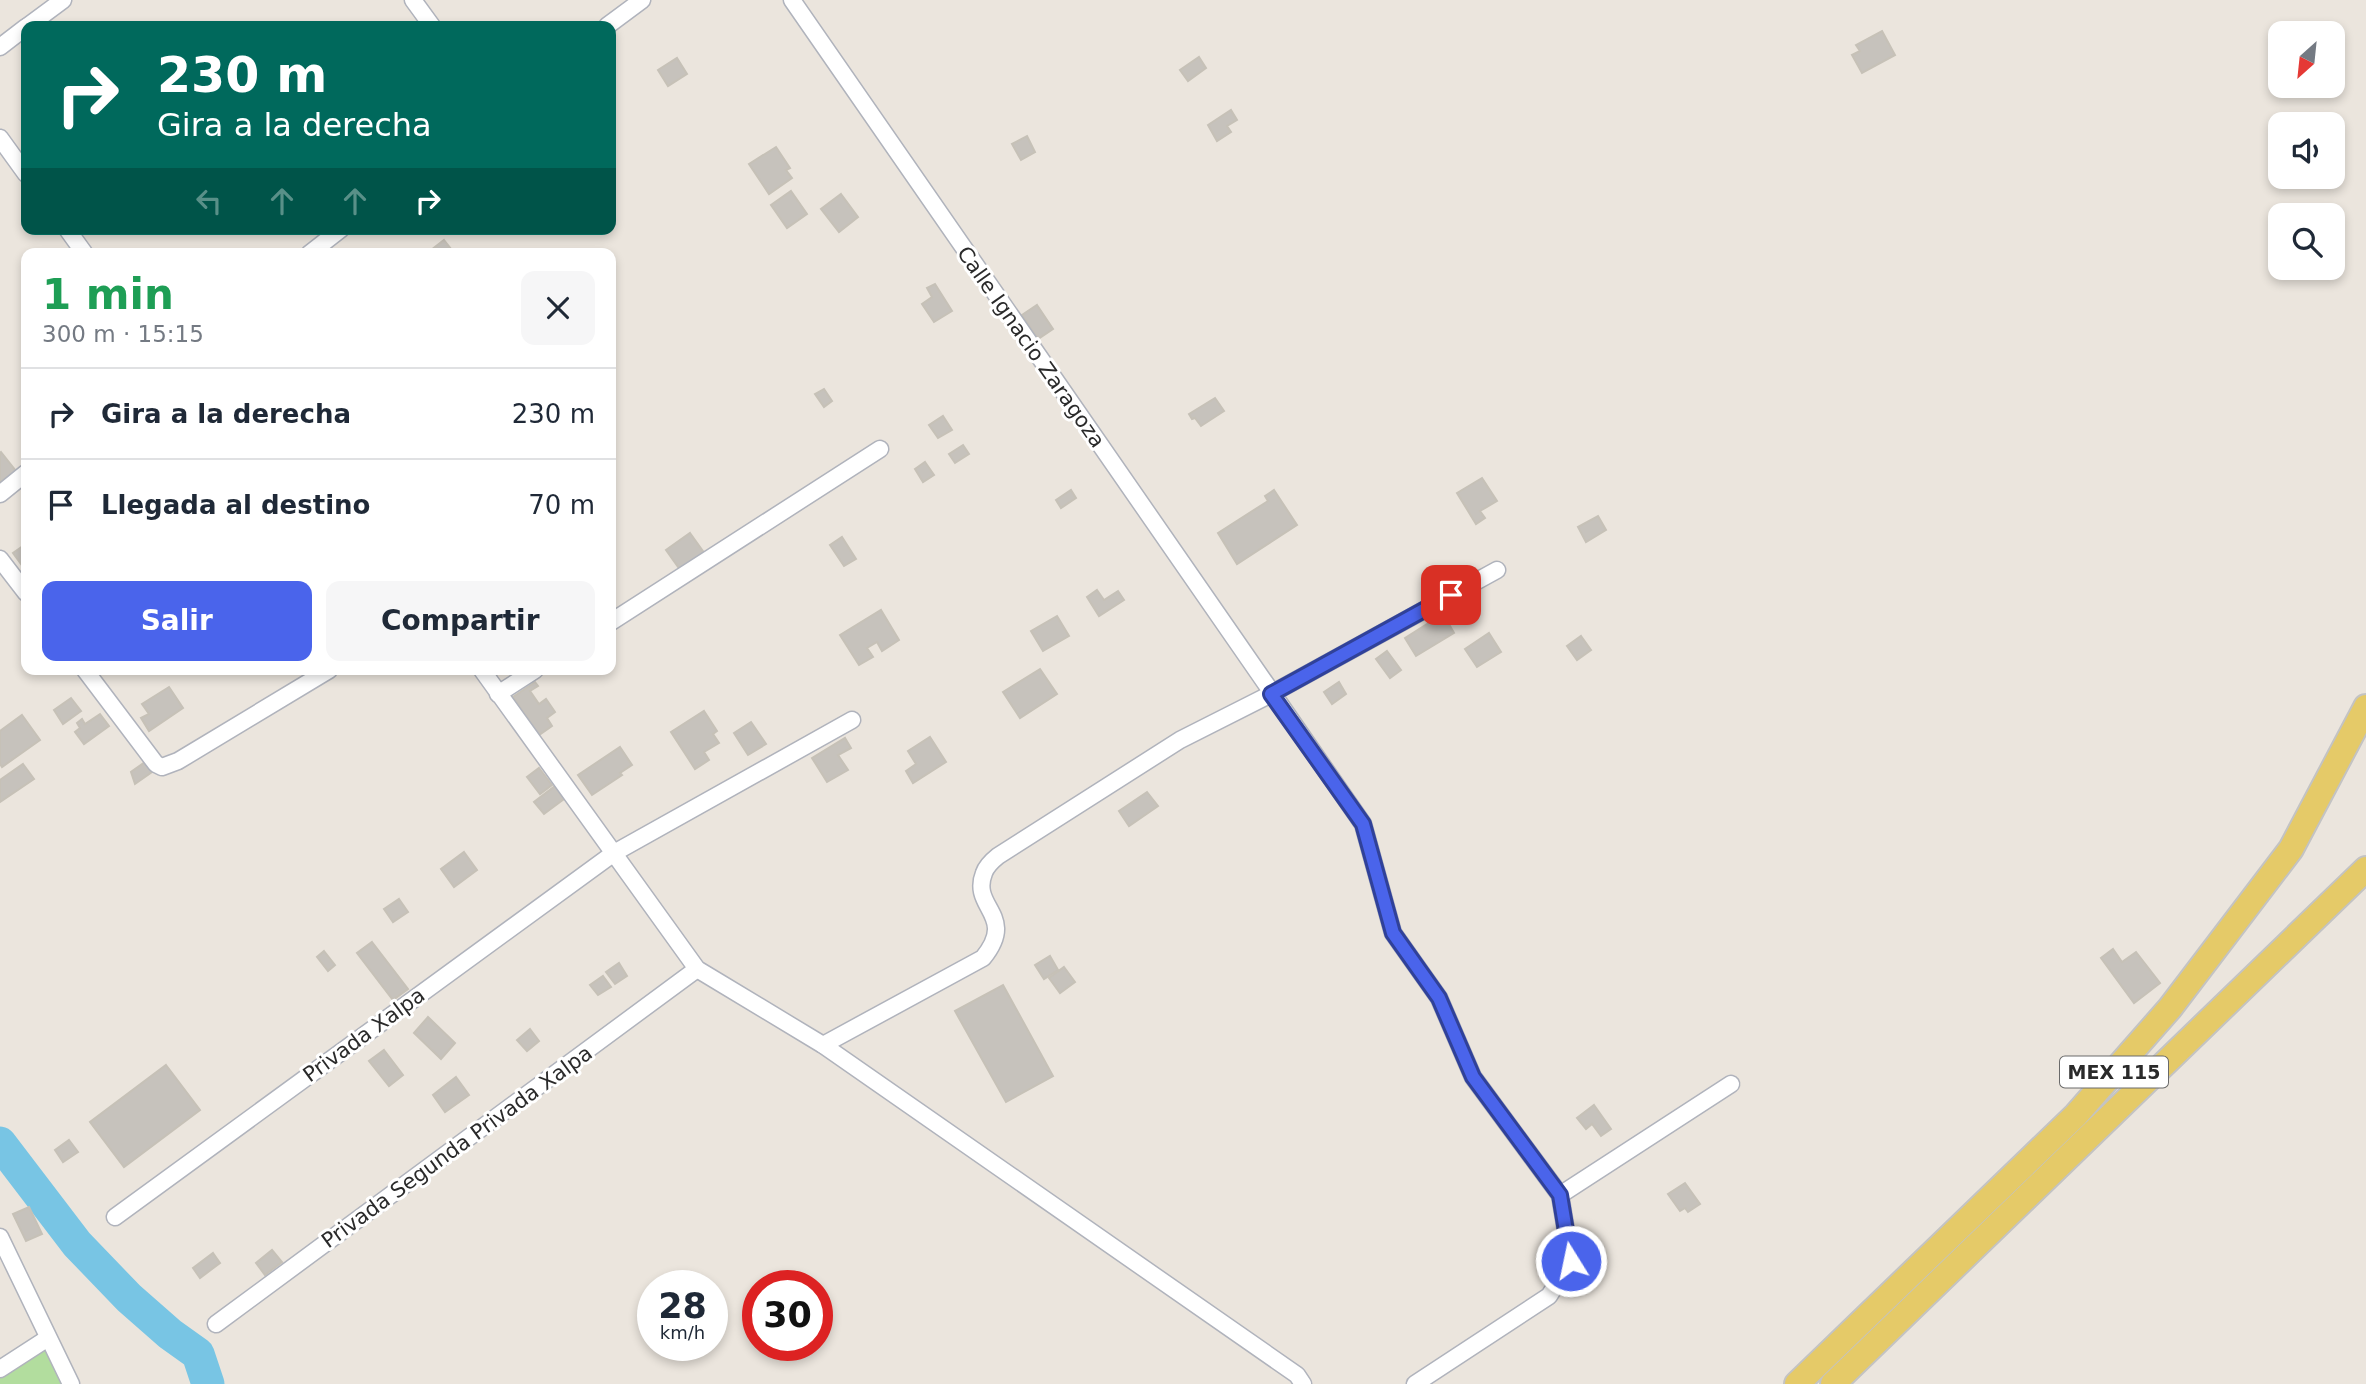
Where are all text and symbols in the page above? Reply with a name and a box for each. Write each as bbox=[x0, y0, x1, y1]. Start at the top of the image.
north arrow bbox=[2268, 21, 2345, 98]
map controls bbox=[2268, 21, 2345, 280]
text: 230 m bbox=[157, 47, 327, 104]
icon: right bbox=[42, 49, 133, 140]
text: Gira a la derecha bbox=[157, 106, 432, 144]
button: sound bbox=[2268, 112, 2345, 189]
icon: left bbox=[190, 182, 228, 220]
icon: ahead bbox=[263, 182, 301, 220]
icon: ahead bbox=[336, 182, 374, 220]
icon: right bbox=[409, 182, 447, 220]
button: search bbox=[2268, 203, 2345, 280]
street label: Calle Ignacio Zaragoza bbox=[952, 242, 1110, 452]
text: 1 min bbox=[42, 270, 174, 319]
button: close bbox=[521, 271, 595, 345]
text: 300 m · 15:15 bbox=[42, 321, 204, 347]
icon: right bbox=[42, 395, 80, 433]
text: Gira a la derecha bbox=[101, 399, 351, 429]
text: 230 m bbox=[512, 399, 595, 429]
icon: arrive bbox=[42, 486, 80, 524]
text: Llegada al destino bbox=[101, 490, 370, 520]
text: 70 m bbox=[528, 490, 595, 520]
pin bbox=[1421, 565, 1481, 625]
icon: arrive bbox=[1432, 576, 1470, 614]
button: Salir bbox=[42, 581, 312, 661]
button: Compartir bbox=[326, 581, 595, 661]
street label: Privada Xalpa bbox=[299, 983, 429, 1087]
street label: Privada Segunda Privada Xalpa bbox=[317, 1041, 597, 1253]
road number: MEX 115 bbox=[2060, 1056, 2168, 1088]
position arrow bbox=[1534, 1224, 1608, 1298]
speed limit sign: 30 bbox=[742, 1270, 833, 1361]
text: 28 bbox=[658, 1286, 707, 1326]
text: km/h bbox=[660, 1322, 705, 1343]

